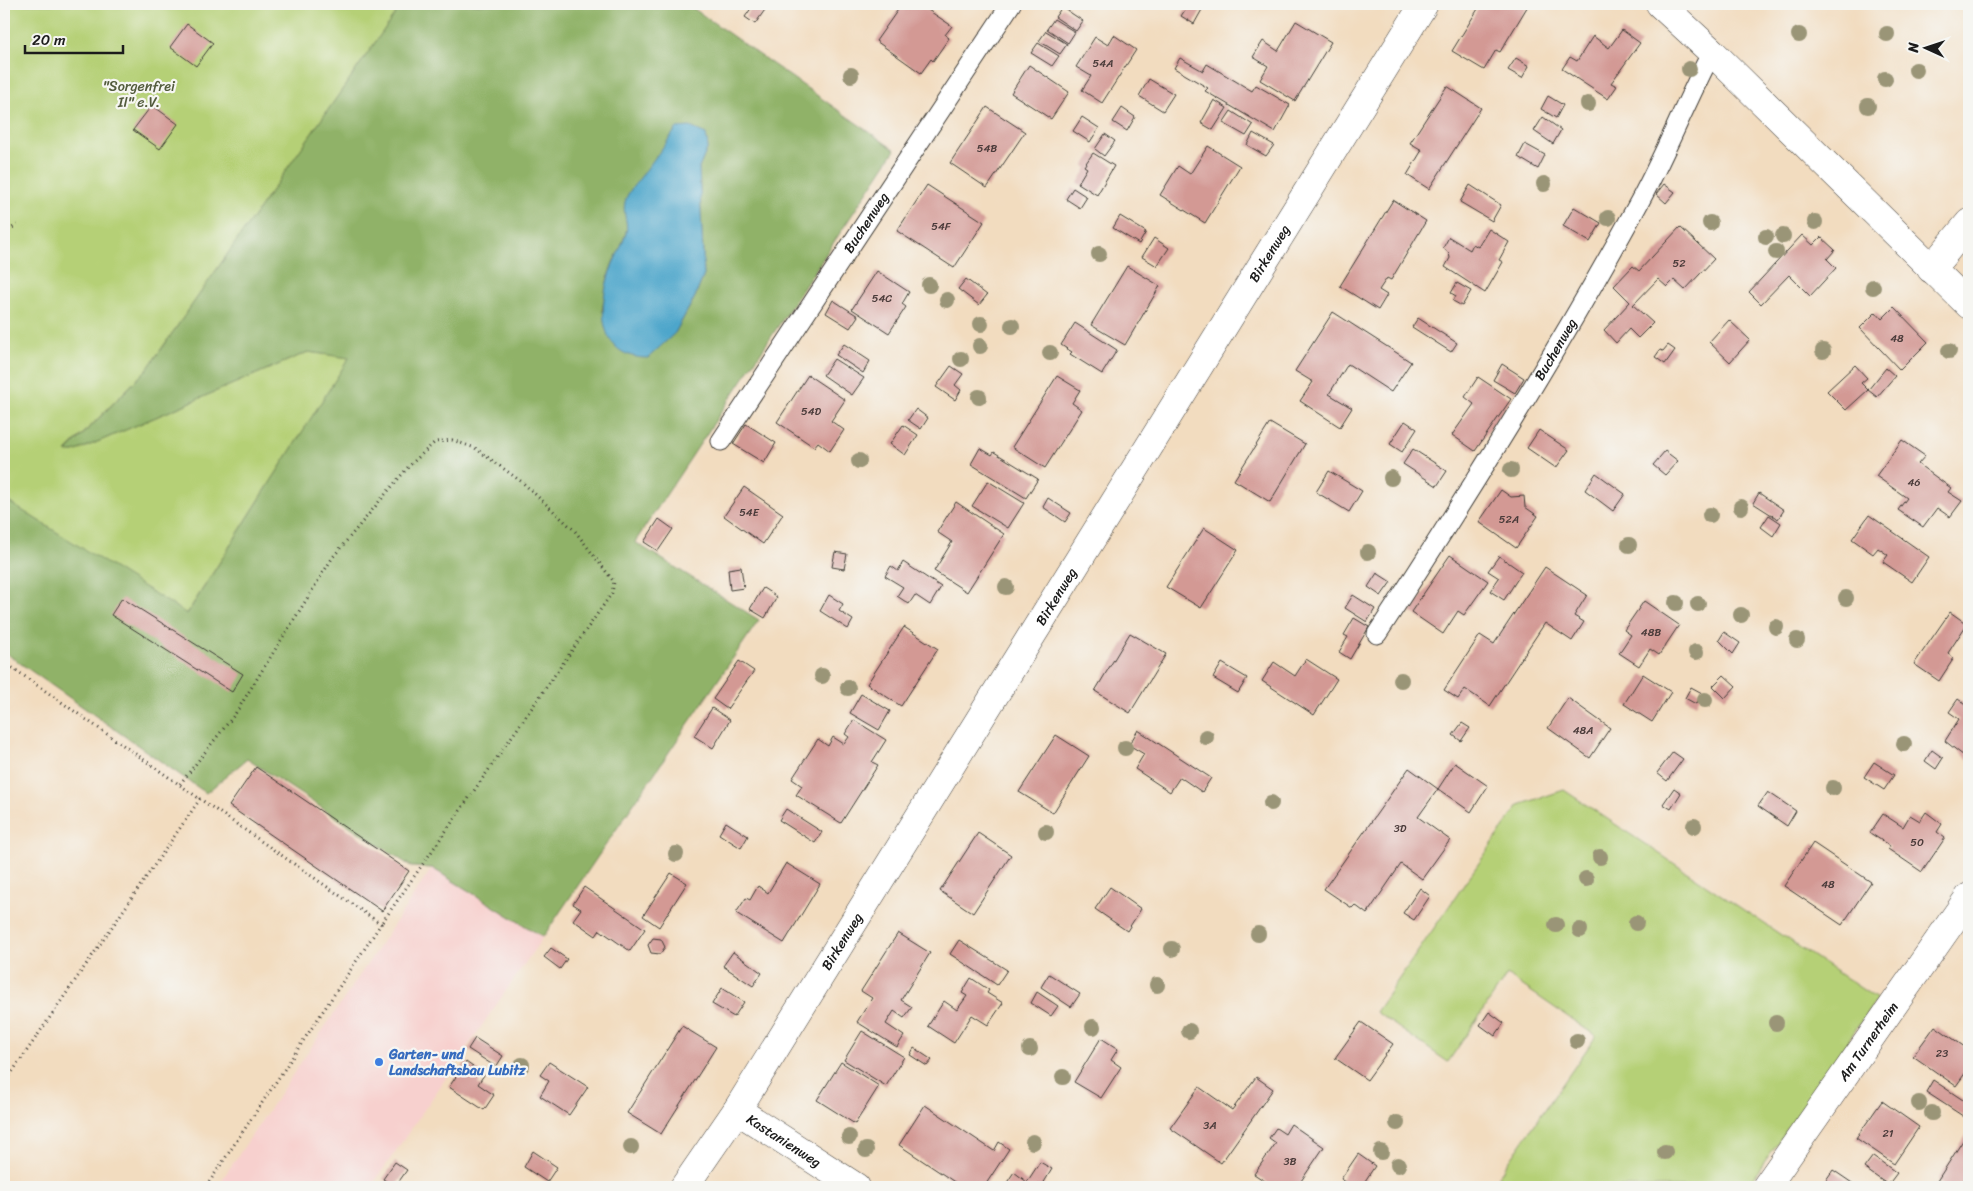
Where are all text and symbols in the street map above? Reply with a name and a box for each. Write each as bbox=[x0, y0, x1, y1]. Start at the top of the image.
scale bar bbox=[25, 22, 122, 54]
north arrow bbox=[1900, 22, 1950, 72]
text: 20 m bbox=[32, 27, 66, 53]
text: N bbox=[1901, 42, 1926, 54]
house number: 54A bbox=[1093, 54, 1113, 73]
park label: "Sorgenfrei II" e.V. bbox=[103, 74, 176, 115]
house number: 54B bbox=[977, 139, 997, 158]
street label: Buchenweg bbox=[837, 187, 896, 259]
house number: 54F bbox=[931, 217, 952, 236]
street label: Birkenweg bbox=[1242, 220, 1297, 287]
house number: 52 bbox=[1672, 254, 1686, 273]
house number: 54C bbox=[872, 289, 892, 308]
street label: Buchenweg bbox=[1527, 313, 1584, 386]
house number: 48 bbox=[1890, 329, 1904, 348]
house number: 54D bbox=[801, 402, 822, 421]
house number: 46 bbox=[1907, 473, 1921, 492]
house number: 54E bbox=[739, 503, 760, 522]
house number: 52A bbox=[1499, 510, 1519, 529]
street label: Birkenweg bbox=[1029, 563, 1084, 631]
house number: 48B bbox=[1641, 623, 1661, 642]
house number: 48A bbox=[1573, 721, 1593, 740]
house number: 3D bbox=[1394, 819, 1407, 838]
house number: 50 bbox=[1910, 833, 1924, 852]
house number: 48 bbox=[1821, 875, 1835, 894]
street label: Birkenweg bbox=[815, 908, 870, 976]
street label: Am Turnerheim bbox=[1831, 996, 1905, 1087]
place label: Garten- und Landschaftsbau Lubitz bbox=[388, 1042, 527, 1083]
house number: 23 bbox=[1936, 1044, 1948, 1063]
marker: Garten- und Landschaftsbau Lubitz bbox=[373, 1056, 385, 1068]
street label: Kastanienweg bbox=[741, 1107, 826, 1175]
house number: 3A bbox=[1203, 1116, 1217, 1135]
house number: 21 bbox=[1882, 1124, 1894, 1143]
house number: 3B bbox=[1284, 1152, 1297, 1171]

